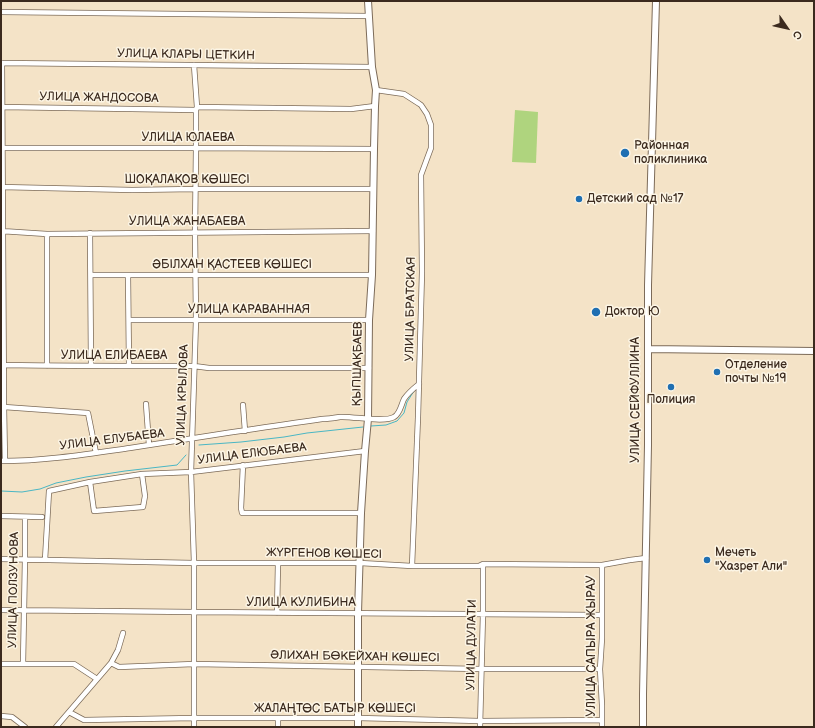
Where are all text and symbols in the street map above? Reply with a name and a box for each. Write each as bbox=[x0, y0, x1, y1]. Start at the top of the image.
north arrow bbox=[767, 8, 807, 48]
text: С bbox=[790, 28, 805, 42]
street label: УЛИЦА КЛАРЫ ЦЕТКИН bbox=[117, 47, 255, 63]
street label: УЛИЦА ЖАНДОСОВА bbox=[39, 90, 159, 106]
street label: УЛИЦА ЮЛАЕВА bbox=[141, 131, 235, 145]
place label: Районная поликлиника bbox=[634, 139, 707, 167]
marker: Районная поликлиника bbox=[619, 147, 631, 159]
street label: ШОҚАЛАҚОВ КӨШЕСІ bbox=[124, 173, 250, 187]
place label: Детский сад №17 bbox=[587, 192, 684, 206]
marker: Детский сад №17 bbox=[574, 194, 584, 204]
street label: УЛИЦА ЖАНАБАЕВА bbox=[129, 215, 245, 229]
street label: УЛИЦА БРАТСКАЯ bbox=[403, 256, 419, 362]
street label: ӘБІЛХАН ҚАСТЕЕВ КӨШЕСІ bbox=[152, 258, 312, 272]
street label: УЛИЦА КАРАВАННАЯ bbox=[188, 303, 310, 317]
place label: Доктор Ю bbox=[605, 305, 660, 319]
marker: Доктор Ю bbox=[590, 306, 602, 318]
street label: ҚЫПШАҚБАЕВ bbox=[350, 321, 366, 407]
street label: УЛИЦА СЕЙФУЛЛИНА bbox=[629, 337, 643, 463]
street label: УЛИЦА КРЫЛОВА bbox=[174, 344, 192, 446]
street label: УЛИЦА ЕЛИБАЕВА bbox=[61, 349, 167, 363]
place label: Отделение почты №19 bbox=[725, 358, 787, 386]
marker: Отделение почты №19 bbox=[712, 367, 722, 377]
marker: Полиция bbox=[666, 382, 676, 392]
place label: Полиция bbox=[646, 393, 696, 407]
street label: УЛИЦА ЕЛУБАЕВА bbox=[59, 426, 165, 454]
street label: УЛИЦА ЕЛЮБАЕВА bbox=[197, 440, 307, 468]
street label: УЛИЦА ПОЛЗУНОВА bbox=[6, 532, 22, 648]
street label: ЖҮРГЕНОВ КӨШЕСІ bbox=[266, 546, 382, 562]
place label: Мечеть "Хазрет Али" bbox=[715, 546, 787, 574]
marker: Мечеть "Хазрет Али" bbox=[702, 555, 712, 565]
street label: УЛИЦА САПЫРА ЖЫРАУ bbox=[585, 575, 599, 717]
street label: УЛИЦА КУЛИБИНА bbox=[246, 596, 356, 610]
street label: УЛИЦА ДУЛАТИ bbox=[464, 599, 480, 691]
street label: ӘЛИХАН БӨКЕЙХАН КӨШЕСІ bbox=[270, 648, 440, 666]
street label: ЖАЛАҢТӨС БАТЫР КӨШЕСІ bbox=[254, 702, 416, 716]

